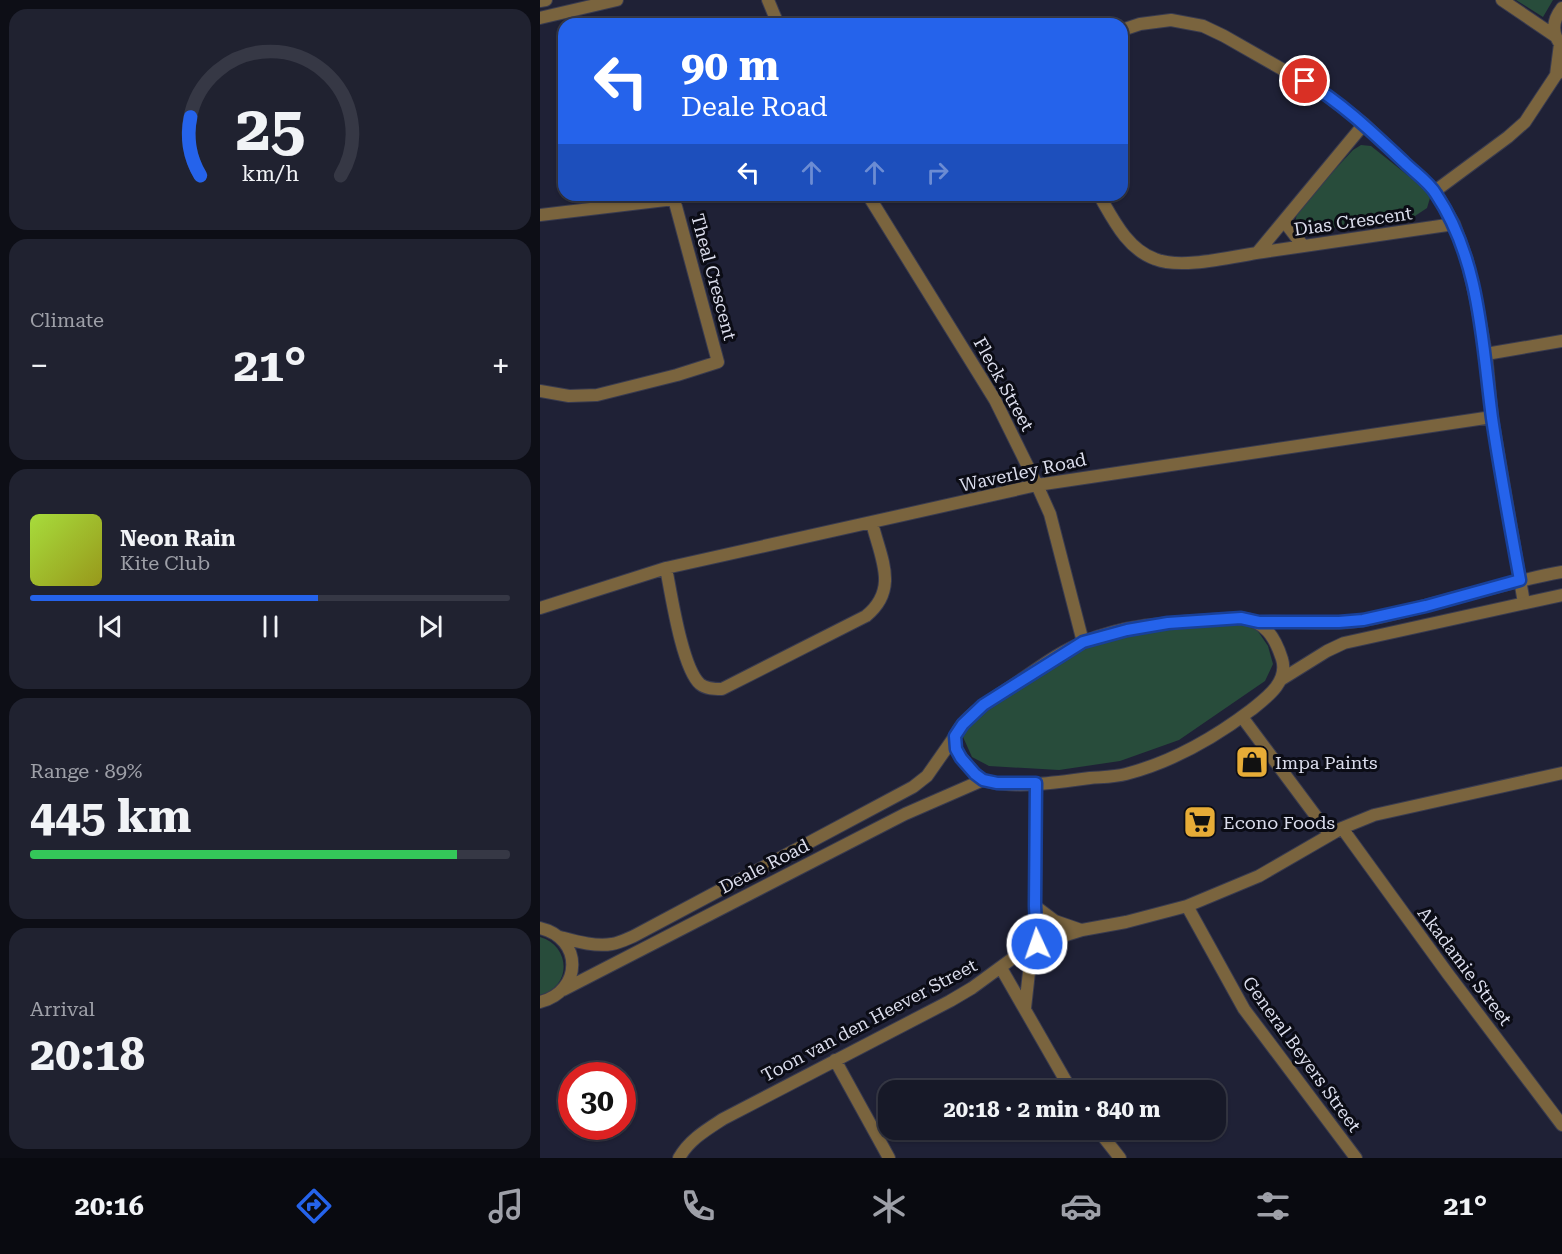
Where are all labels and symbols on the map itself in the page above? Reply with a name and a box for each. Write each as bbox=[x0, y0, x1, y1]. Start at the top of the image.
pin bbox=[1279, 55, 1330, 106]
street label: Dias Crescent bbox=[1292, 202, 1414, 240]
street label: Theal Crescent bbox=[687, 211, 741, 343]
street label: Fleck Street bbox=[970, 333, 1039, 435]
street label: Waverley Road bbox=[958, 448, 1089, 496]
shop icon: Impa Paints bbox=[1234, 744, 1270, 780]
place label: Impa Paints bbox=[1275, 752, 1378, 773]
supermarket icon: Econo Foods bbox=[1182, 804, 1218, 840]
place label: Econo Foods bbox=[1223, 812, 1335, 833]
street label: Deale Road bbox=[716, 834, 813, 898]
street label: Akadamie Street bbox=[1414, 903, 1516, 1030]
position arrow bbox=[1005, 912, 1069, 976]
street label: Toon van den Heever Street bbox=[758, 954, 980, 1086]
street label: General Beyers Street bbox=[1239, 972, 1366, 1136]
speed limit sign: 30 bbox=[558, 1062, 636, 1140]

